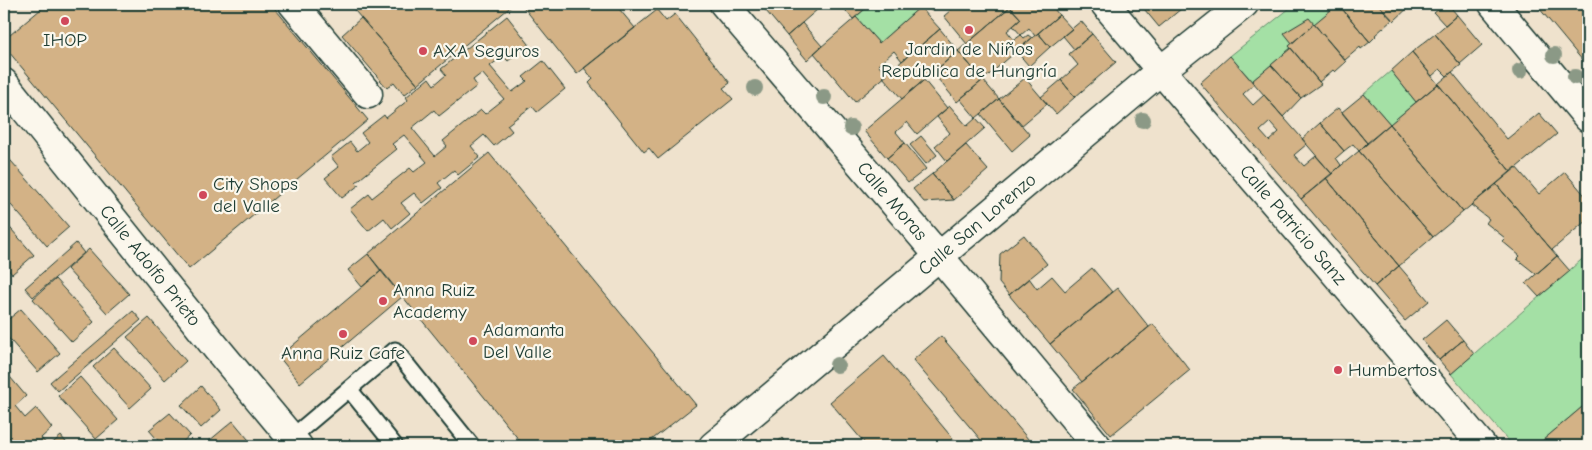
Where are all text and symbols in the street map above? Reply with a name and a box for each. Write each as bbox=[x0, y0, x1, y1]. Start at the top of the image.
marker: IHOP bbox=[59, 15, 71, 27]
marker: Jardin de Niños República de Hungría bbox=[963, 24, 975, 36]
place label: IHOP bbox=[43, 29, 87, 51]
place label: Jardin de Niños República de Hungría bbox=[881, 38, 1057, 82]
place label: AXA Seguros bbox=[433, 40, 539, 62]
marker: AXA Seguros bbox=[417, 45, 429, 57]
street label: Calle Moras bbox=[852, 157, 932, 245]
street label: Calle Patricio Sanz bbox=[1235, 160, 1351, 289]
street label: Calle San Lorenzo bbox=[914, 169, 1041, 280]
place label: City Shops del Valle bbox=[213, 173, 298, 217]
marker: City Shops del Valle bbox=[197, 189, 209, 201]
street label: Calle Adolfo Prieto bbox=[95, 200, 206, 331]
place label: Anna Ruiz Academy bbox=[393, 279, 475, 323]
marker: Anna Ruiz Academy bbox=[377, 295, 389, 307]
place label: Adamanta Del Valle bbox=[483, 319, 565, 363]
marker: Anna Ruiz Cafe bbox=[337, 328, 349, 340]
marker: Adamanta Del Valle bbox=[467, 335, 479, 347]
place label: Anna Ruiz Cafe bbox=[281, 342, 405, 364]
place label: Humbertos bbox=[1348, 359, 1437, 381]
marker: Humbertos bbox=[1332, 364, 1344, 376]

